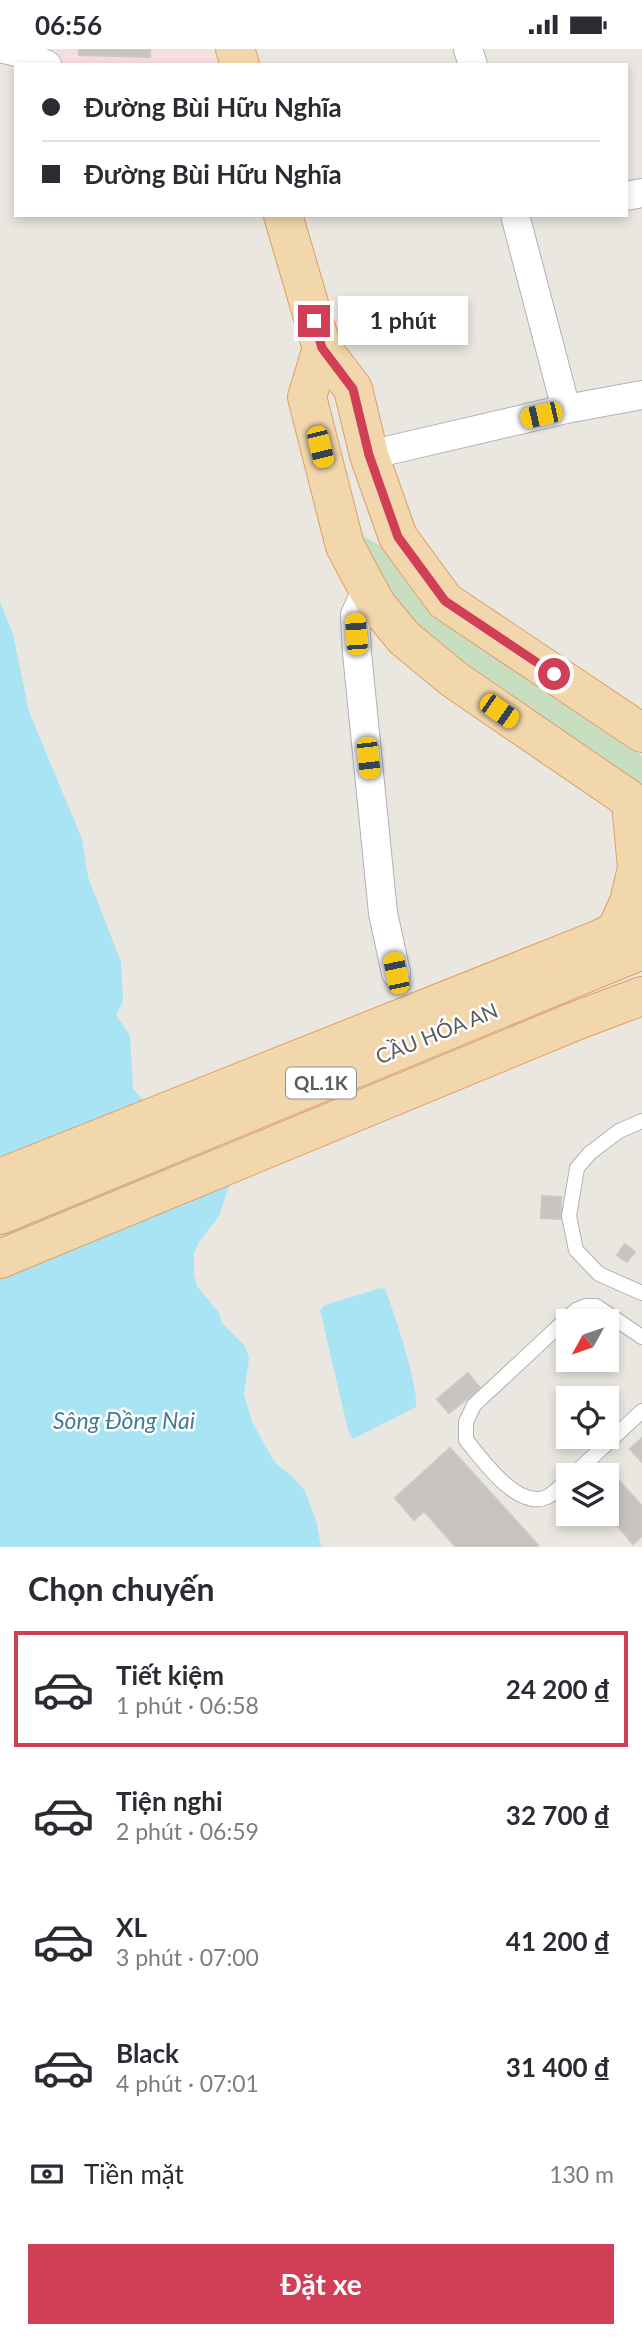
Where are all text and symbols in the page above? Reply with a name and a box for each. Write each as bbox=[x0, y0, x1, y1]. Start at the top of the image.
text: 06:56 bbox=[35, 9, 102, 41]
text: Đường Bùi Hữu Nghĩa bbox=[84, 91, 342, 123]
text: Đường Bùi Hữu Nghĩa bbox=[84, 158, 342, 190]
callout: 1 phút bbox=[338, 296, 468, 345]
route end bbox=[298, 305, 330, 337]
text: 1 phút bbox=[370, 306, 436, 334]
car bbox=[519, 400, 564, 430]
car bbox=[305, 424, 336, 470]
car bbox=[345, 612, 368, 656]
route start bbox=[538, 658, 570, 690]
car bbox=[476, 690, 523, 732]
car bbox=[356, 736, 381, 780]
car bbox=[382, 950, 411, 996]
street label: CẦU HÓA AN bbox=[372, 997, 501, 1068]
road number: QL.1K bbox=[286, 1067, 356, 1099]
north arrow bbox=[556, 1309, 620, 1372]
map controls bbox=[556, 1309, 619, 1526]
button: locate bbox=[556, 1386, 619, 1449]
water label: Sông Đồng Nai bbox=[53, 1406, 195, 1434]
button: layers bbox=[556, 1463, 619, 1526]
text: Chọn chuyến bbox=[28, 1569, 214, 1608]
icon: car bbox=[32, 1658, 95, 1721]
text: Tiết kiệm bbox=[116, 1659, 224, 1691]
text: 24 200 ₫ bbox=[506, 1673, 610, 1705]
text: 1 phút · 06:58 bbox=[116, 1691, 259, 1719]
icon: car bbox=[32, 1784, 95, 1847]
text: Tiện nghi bbox=[116, 1785, 223, 1817]
text: 32 700 ₫ bbox=[506, 1799, 610, 1831]
text: 2 phút · 06:59 bbox=[116, 1817, 259, 1845]
icon: car bbox=[32, 1910, 95, 1973]
text: XL bbox=[116, 1911, 147, 1943]
text: 41 200 ₫ bbox=[506, 1925, 610, 1957]
text: 3 phút · 07:00 bbox=[116, 1943, 259, 1971]
icon: car bbox=[32, 2036, 95, 2099]
text: Black bbox=[116, 2037, 179, 2069]
text: 31 400 ₫ bbox=[506, 2051, 610, 2083]
text: 4 phút · 07:01 bbox=[116, 2069, 259, 2097]
icon: cash bbox=[28, 2155, 66, 2193]
text: Tiền mặt bbox=[84, 2158, 184, 2190]
text: 130 m bbox=[549, 2160, 614, 2188]
button: Đặt xe bbox=[28, 2244, 614, 2324]

